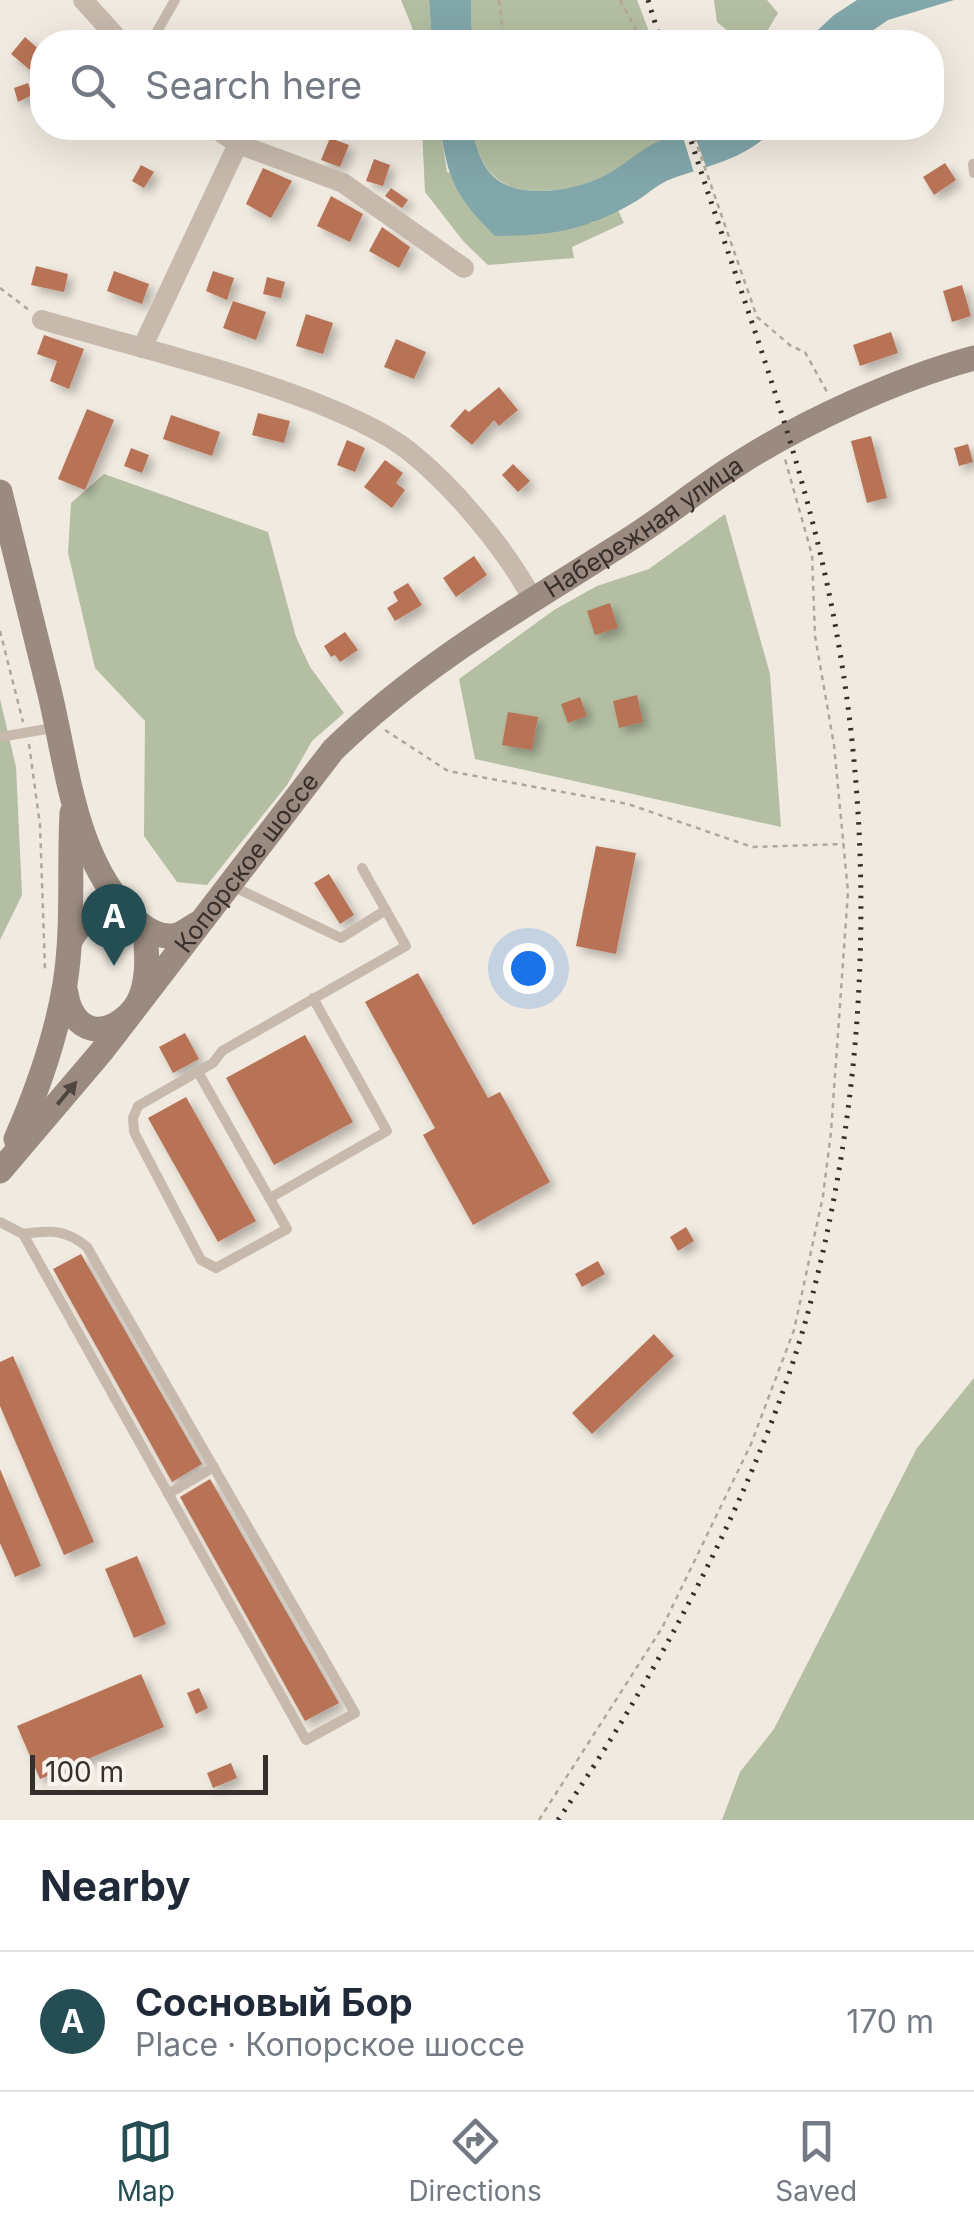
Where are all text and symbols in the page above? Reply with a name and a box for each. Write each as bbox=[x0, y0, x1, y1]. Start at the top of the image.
search box bbox=[30, 30, 944, 140]
icon: search bbox=[65, 58, 120, 113]
text: Search here bbox=[145, 62, 362, 108]
street label: Набережная улица bbox=[539, 450, 748, 604]
street label: Копорское шоссе bbox=[168, 767, 325, 958]
pin: A bbox=[82, 884, 146, 966]
your location bbox=[503, 943, 554, 994]
one-way arrow bbox=[56, 1080, 77, 1105]
scale bar bbox=[30, 1750, 268, 1794]
text: 100 m bbox=[45, 1755, 124, 1789]
text: Nearby bbox=[40, 1860, 191, 1911]
text: Сосновый Бор bbox=[135, 1979, 413, 2025]
text: A bbox=[61, 2002, 84, 2041]
text: 170 m bbox=[846, 2002, 934, 2041]
text: Place · Копорское шоссе bbox=[135, 2025, 525, 2064]
tab: Map bbox=[117, 2114, 175, 2208]
tab: Directions bbox=[408, 2114, 542, 2208]
tab: Saved bbox=[775, 2114, 857, 2208]

